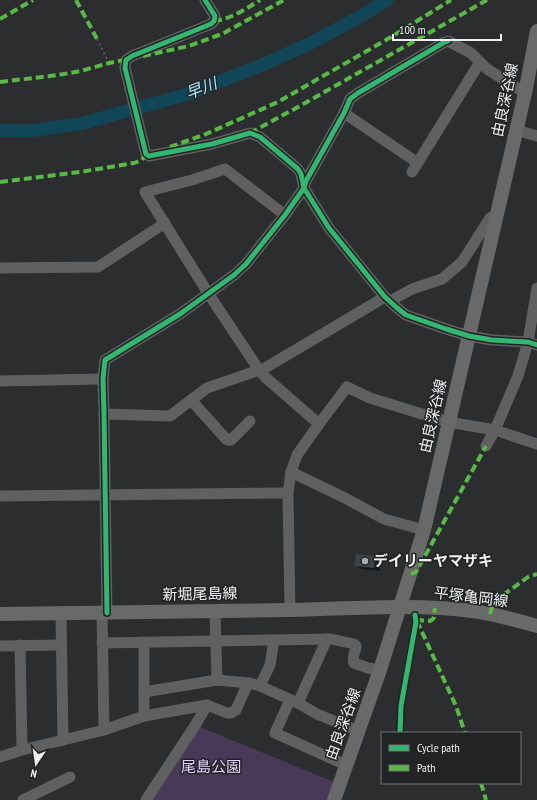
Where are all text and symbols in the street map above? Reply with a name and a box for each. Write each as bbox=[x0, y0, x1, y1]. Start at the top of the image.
scale bar bbox=[393, 16, 501, 42]
text: 100 m bbox=[399, 22, 426, 37]
street label: 由良深谷線 bbox=[487, 61, 522, 139]
water label: 早川 bbox=[182, 72, 221, 103]
street label: 由良深谷線 bbox=[415, 377, 450, 455]
place label: デイリーヤマザキ bbox=[373, 551, 493, 570]
marker: デイリーヤマザキ bbox=[360, 556, 370, 566]
street label: 新堀尾島線 bbox=[162, 583, 238, 604]
street label: 平塚亀岡線 bbox=[433, 583, 509, 611]
street label: 由良深谷線 bbox=[321, 685, 364, 762]
legend bbox=[381, 732, 521, 784]
text: Cycle path bbox=[417, 740, 460, 755]
north arrow bbox=[16, 744, 56, 784]
park label: 尾島公園 bbox=[181, 757, 241, 776]
text: Path bbox=[417, 760, 435, 775]
text: N bbox=[29, 766, 38, 781]

